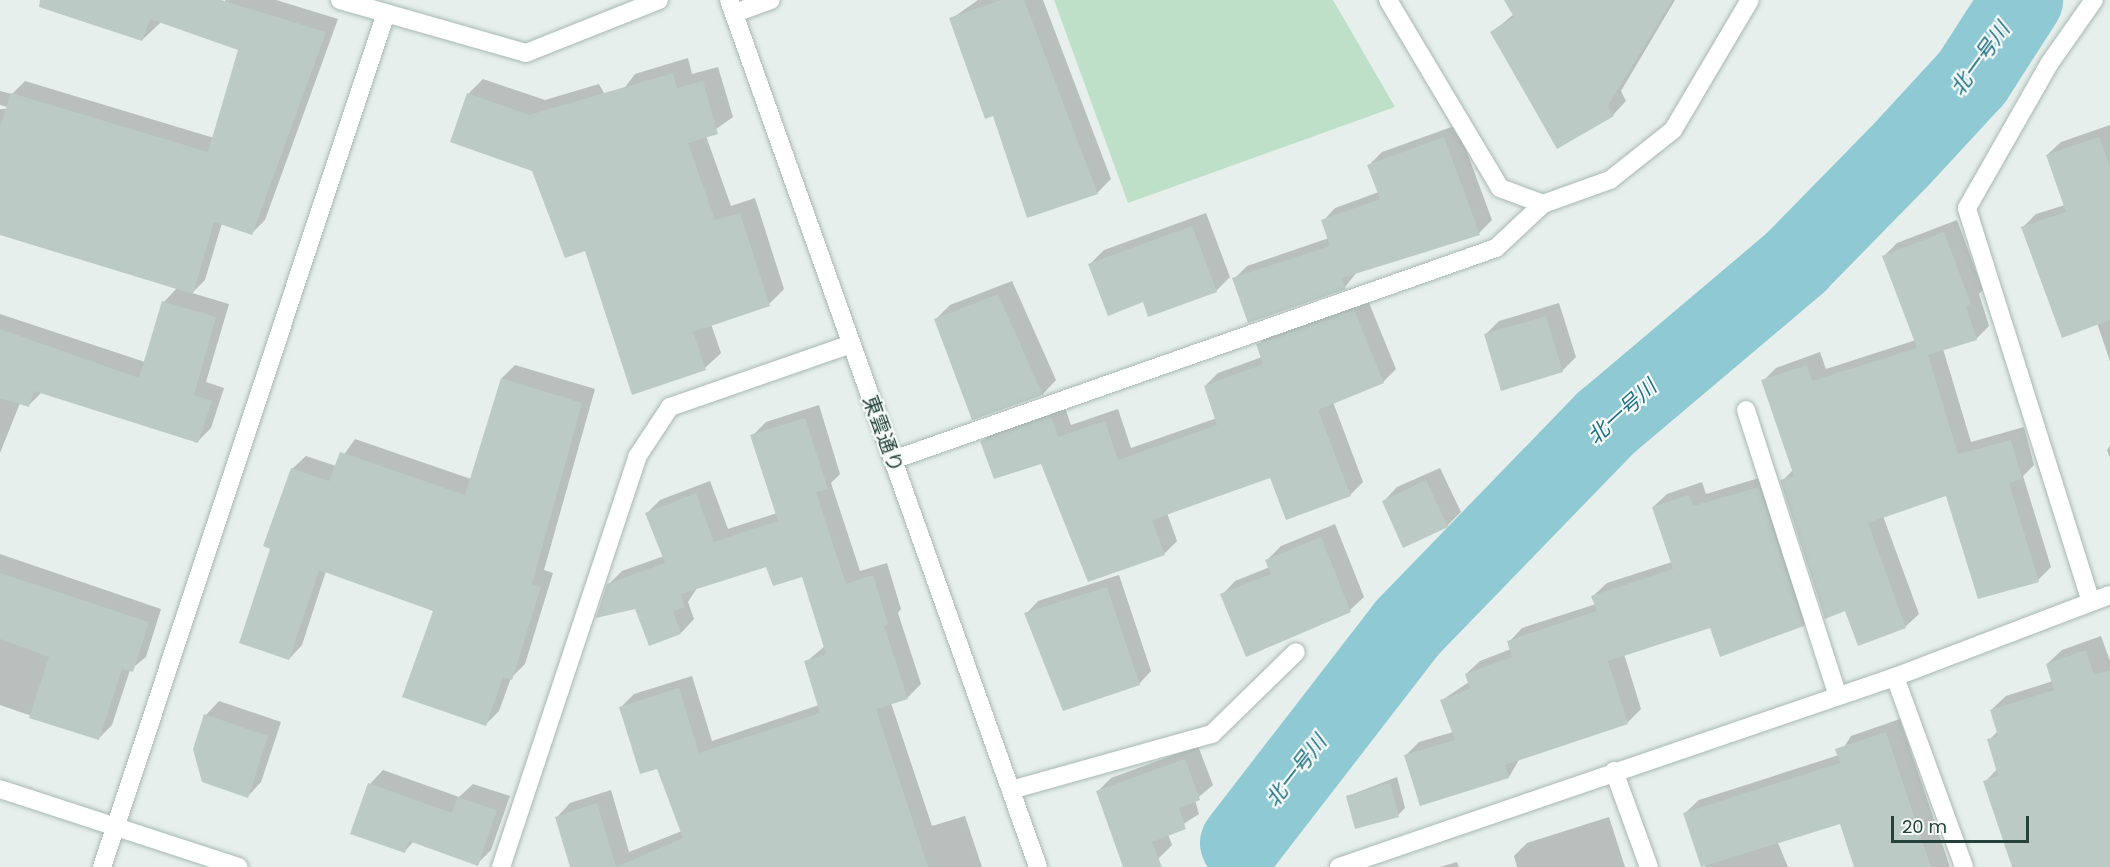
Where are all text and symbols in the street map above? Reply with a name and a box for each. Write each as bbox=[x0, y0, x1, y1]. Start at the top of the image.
water label: 北一号川 bbox=[1945, 18, 2015, 100]
water label: 北一号川 bbox=[1582, 375, 1662, 449]
street label: 東雲通り bbox=[858, 392, 908, 476]
water label: 北一号川 bbox=[1260, 730, 1332, 812]
scale bar bbox=[1894, 804, 2032, 842]
text: 20 m bbox=[1902, 814, 1947, 839]

